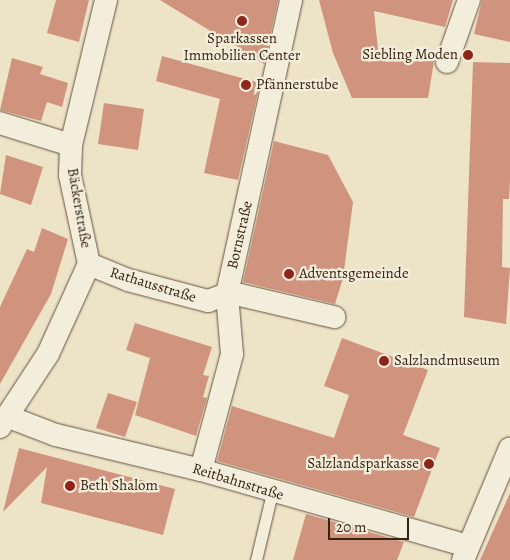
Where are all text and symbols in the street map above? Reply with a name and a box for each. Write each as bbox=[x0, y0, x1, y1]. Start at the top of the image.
marker: Sparkassen Immobilien Center bbox=[236, 15, 248, 27]
place label: Sparkassen Immobilien Center bbox=[184, 29, 300, 64]
place label: Siebling Moden bbox=[362, 46, 458, 64]
marker: Siebling Moden bbox=[462, 49, 474, 61]
place label: Pfännerstube bbox=[256, 76, 338, 94]
marker: Pfännerstube bbox=[240, 79, 252, 91]
street label: Bäckerstraße bbox=[63, 167, 95, 249]
street label: Bornstraße bbox=[223, 199, 257, 271]
street label: Rathausstraße bbox=[108, 263, 198, 307]
place label: Adventsgemeinde bbox=[299, 265, 409, 283]
marker: Adventsgemeinde bbox=[283, 268, 295, 280]
place label: Salzlandmuseum bbox=[394, 352, 500, 370]
marker: Salzlandmuseum bbox=[378, 355, 390, 367]
place label: Salzlandsparkasse bbox=[307, 455, 419, 473]
marker: Salzlandsparkasse bbox=[423, 458, 435, 470]
street label: Reitbahnstraße bbox=[190, 460, 286, 504]
place label: Beth Shalom bbox=[80, 477, 158, 495]
marker: Beth Shalom bbox=[64, 480, 76, 492]
scale bar bbox=[330, 508, 411, 540]
text: 20 m bbox=[336, 517, 367, 537]

